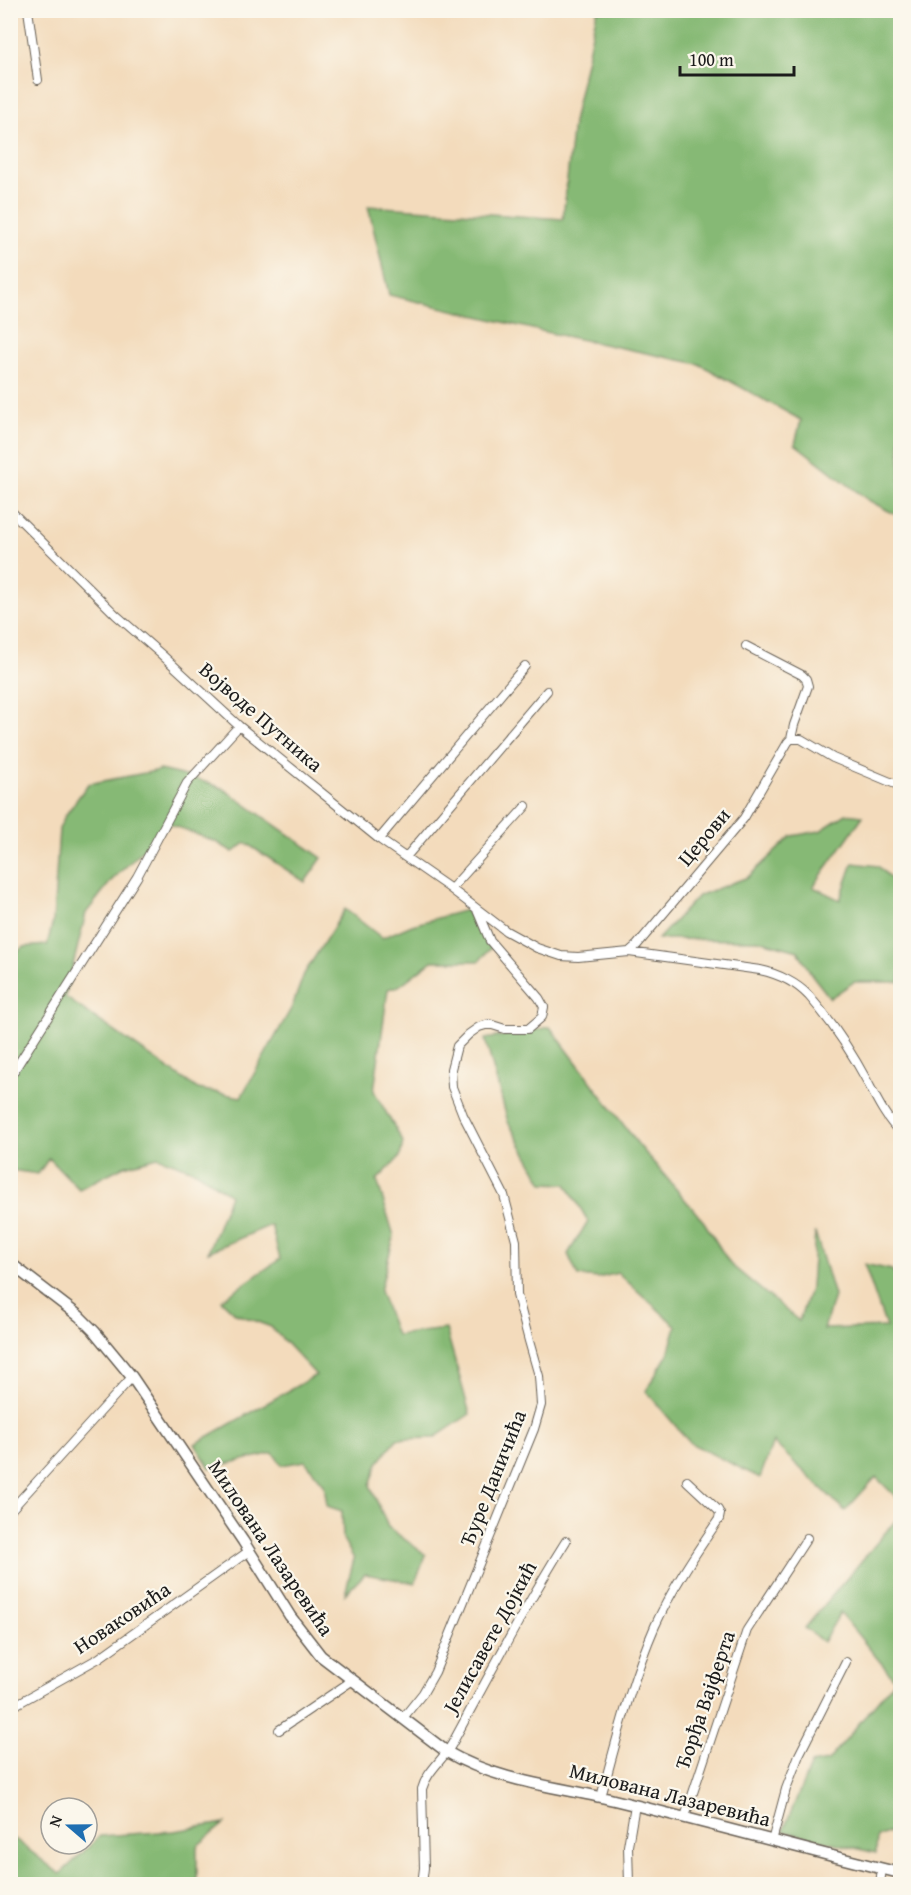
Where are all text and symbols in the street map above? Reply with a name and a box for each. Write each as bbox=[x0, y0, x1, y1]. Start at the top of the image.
scale bar bbox=[680, 39, 794, 77]
text: 100 m bbox=[689, 46, 734, 73]
street label: Војводе Путника bbox=[193, 654, 330, 779]
street label: Церови bbox=[670, 801, 737, 873]
street label: Ђуре Даничића bbox=[451, 1405, 534, 1551]
street label: Милована Лазаревића bbox=[201, 1453, 342, 1642]
street label: Јелисавете Дојкић bbox=[433, 1555, 544, 1721]
street label: Новаковића bbox=[67, 1574, 176, 1662]
street label: Ђорђа Вајферта bbox=[666, 1626, 743, 1773]
street label: Милована Лазаревића bbox=[566, 1755, 774, 1835]
north arrow bbox=[39, 1796, 99, 1856]
text: N bbox=[42, 1811, 68, 1830]

